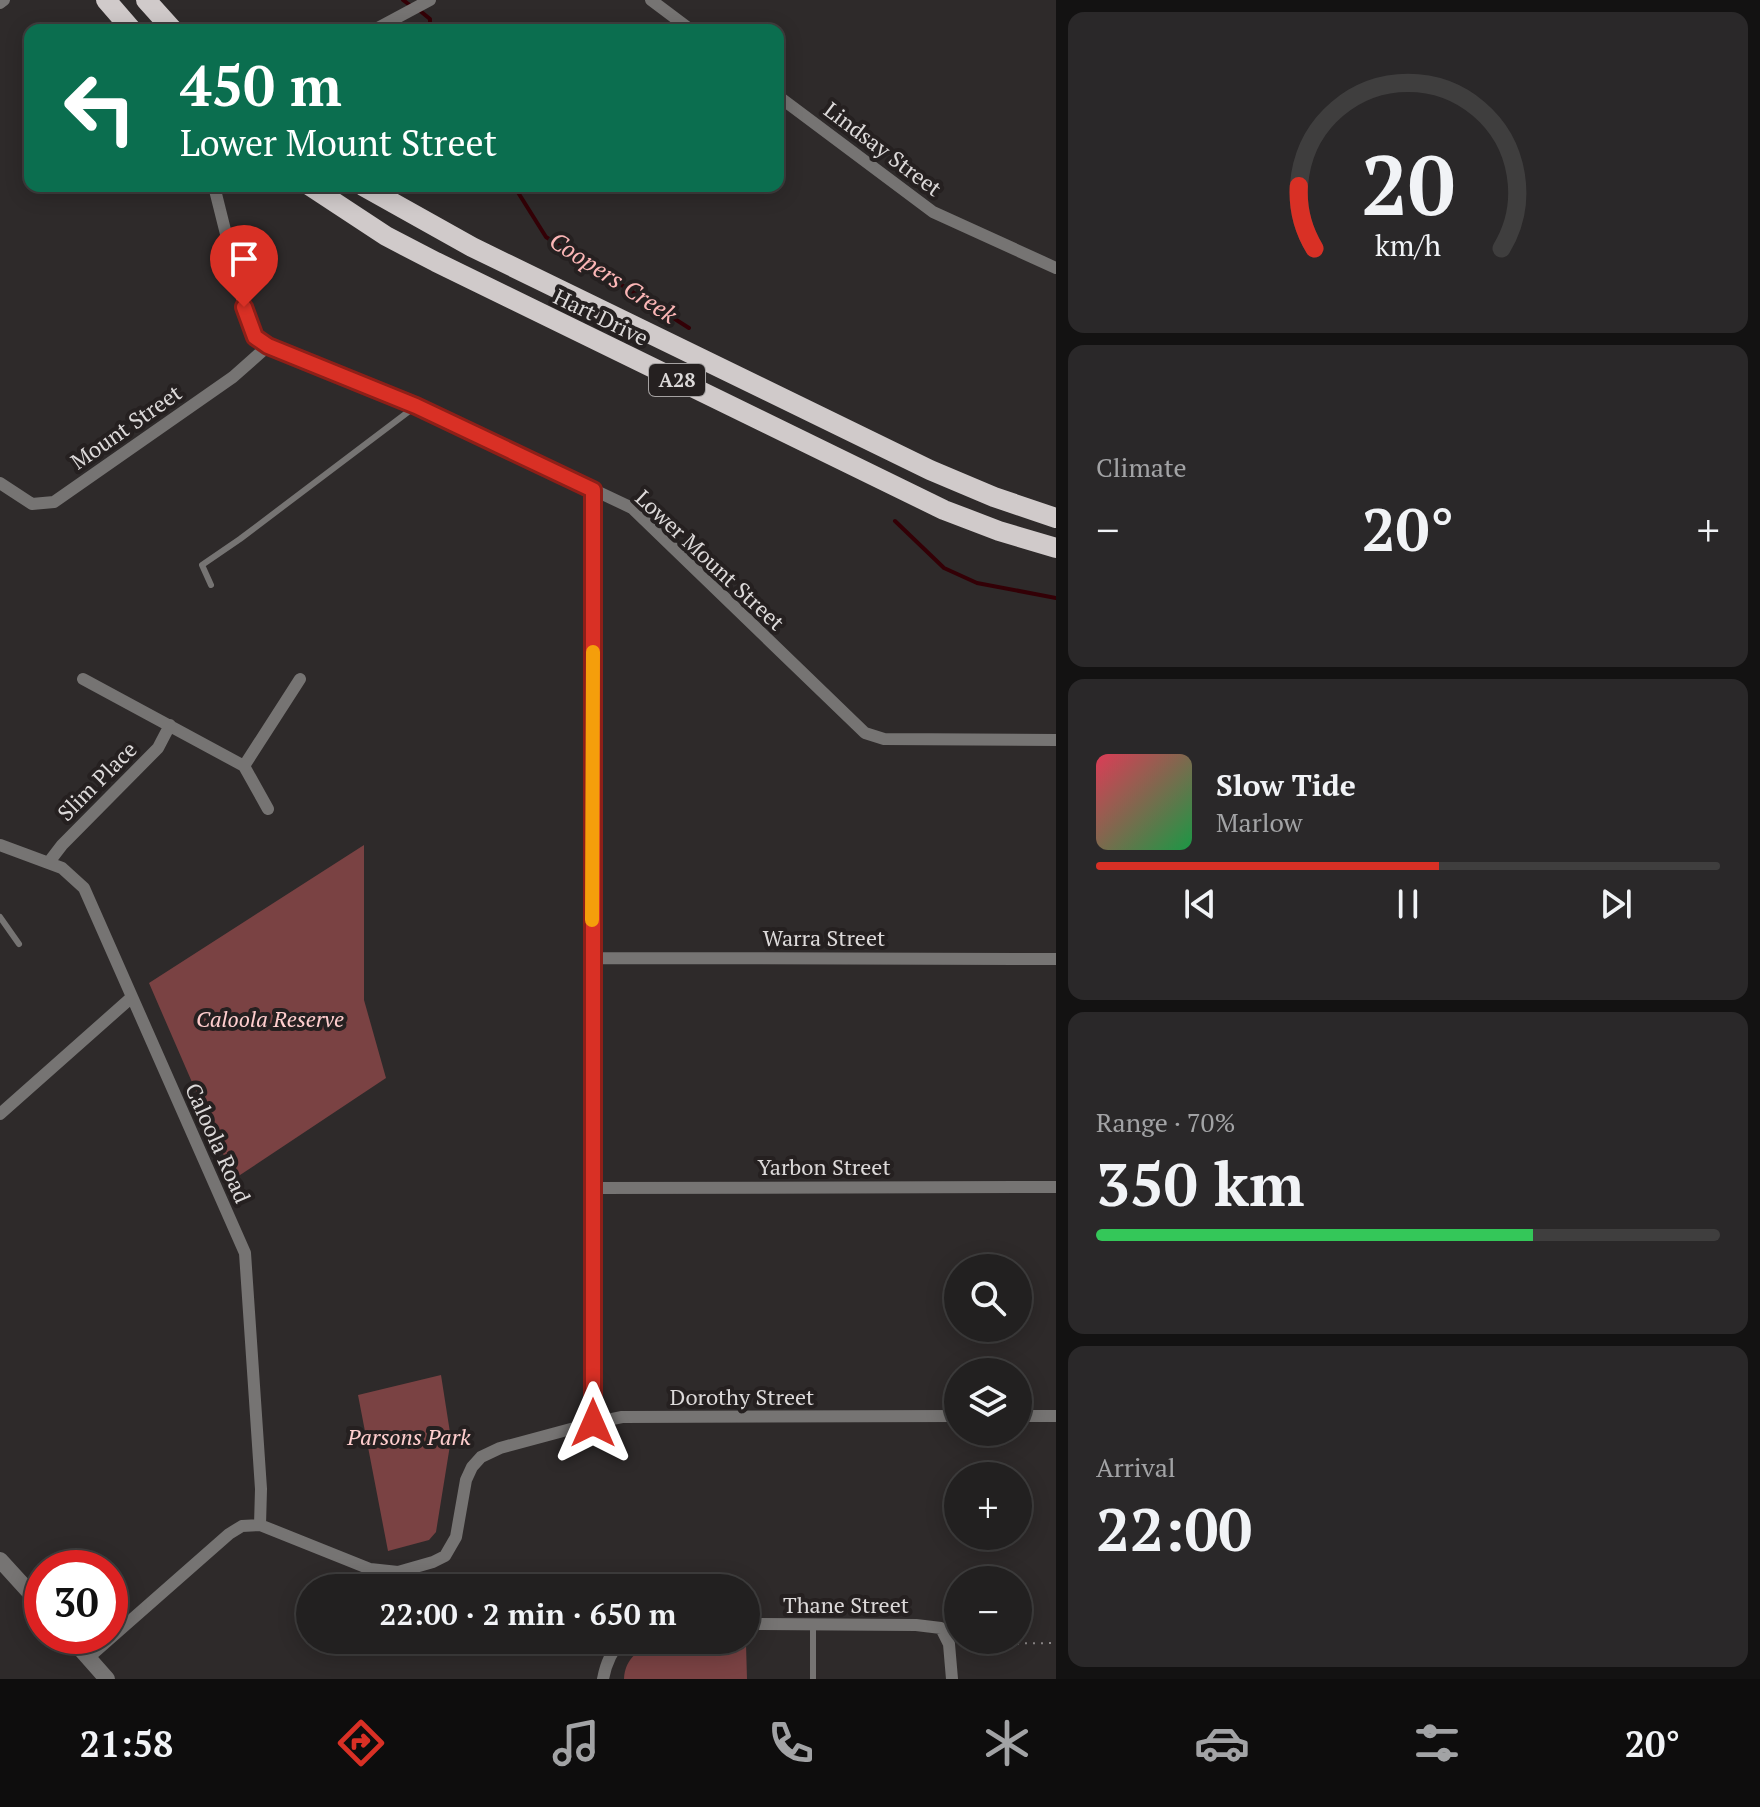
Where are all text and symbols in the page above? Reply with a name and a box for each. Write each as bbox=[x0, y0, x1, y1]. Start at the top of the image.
text: 450 m bbox=[180, 48, 342, 122]
icon: left bbox=[48, 56, 152, 160]
street label: Lindsay Street bbox=[819, 95, 948, 202]
text: Lower Mount Street bbox=[180, 119, 497, 166]
text: 20 bbox=[1361, 128, 1455, 238]
water label: Coopers Creek bbox=[544, 224, 684, 331]
pin bbox=[210, 225, 278, 307]
text: km/h bbox=[1375, 226, 1441, 264]
icon: arrive bbox=[222, 237, 266, 281]
street label: Hart Drive bbox=[549, 281, 653, 352]
road number: A28 bbox=[649, 364, 705, 396]
street label: Mount Street bbox=[65, 378, 187, 476]
text: Climate bbox=[1096, 450, 1187, 484]
street label: Lower Mount Street bbox=[630, 483, 791, 636]
text: 20° bbox=[1362, 489, 1454, 568]
text: − bbox=[1096, 500, 1119, 559]
text: + bbox=[1697, 500, 1720, 559]
street label: Slim Place bbox=[51, 735, 143, 827]
text: Slow Tide bbox=[1216, 765, 1356, 805]
text: Marlow bbox=[1216, 805, 1302, 839]
icon: previous bbox=[1178, 882, 1222, 926]
icon: pause bbox=[1386, 882, 1430, 926]
icon: next bbox=[1594, 882, 1638, 926]
street label: Warra Street bbox=[763, 923, 885, 952]
park label: Caloola Reserve bbox=[196, 1004, 344, 1033]
street label: Caloola Road bbox=[179, 1078, 258, 1207]
text: Range · 70% bbox=[1096, 1105, 1235, 1139]
text: 350 km bbox=[1096, 1144, 1304, 1223]
street label: Yarbon Street bbox=[757, 1152, 891, 1181]
map controls bbox=[944, 1254, 1032, 1654]
button: search bbox=[944, 1254, 1032, 1342]
button: layers bbox=[944, 1358, 1032, 1446]
position arrow bbox=[551, 1381, 635, 1465]
street label: Dorothy Street bbox=[670, 1382, 814, 1411]
park label: Parsons Park bbox=[346, 1422, 471, 1451]
text: Arrival bbox=[1096, 1450, 1176, 1484]
button: + bbox=[944, 1462, 1032, 1550]
text: 22:00 bbox=[1096, 1489, 1252, 1568]
speed limit sign: 30 bbox=[24, 1550, 128, 1654]
button: − bbox=[944, 1566, 1032, 1654]
street label: Thane Street bbox=[783, 1590, 909, 1619]
text: 22:00 · 2 min · 650 m bbox=[380, 1594, 676, 1634]
icon: directions bbox=[333, 1715, 389, 1771]
icon: music bbox=[548, 1715, 604, 1771]
icon: phone bbox=[763, 1715, 819, 1771]
icon: climate bbox=[979, 1715, 1035, 1771]
icon: car bbox=[1194, 1715, 1250, 1771]
icon: filters bbox=[1409, 1715, 1465, 1771]
text: 21:58 bbox=[80, 1720, 173, 1767]
text: 20° bbox=[1625, 1720, 1680, 1767]

